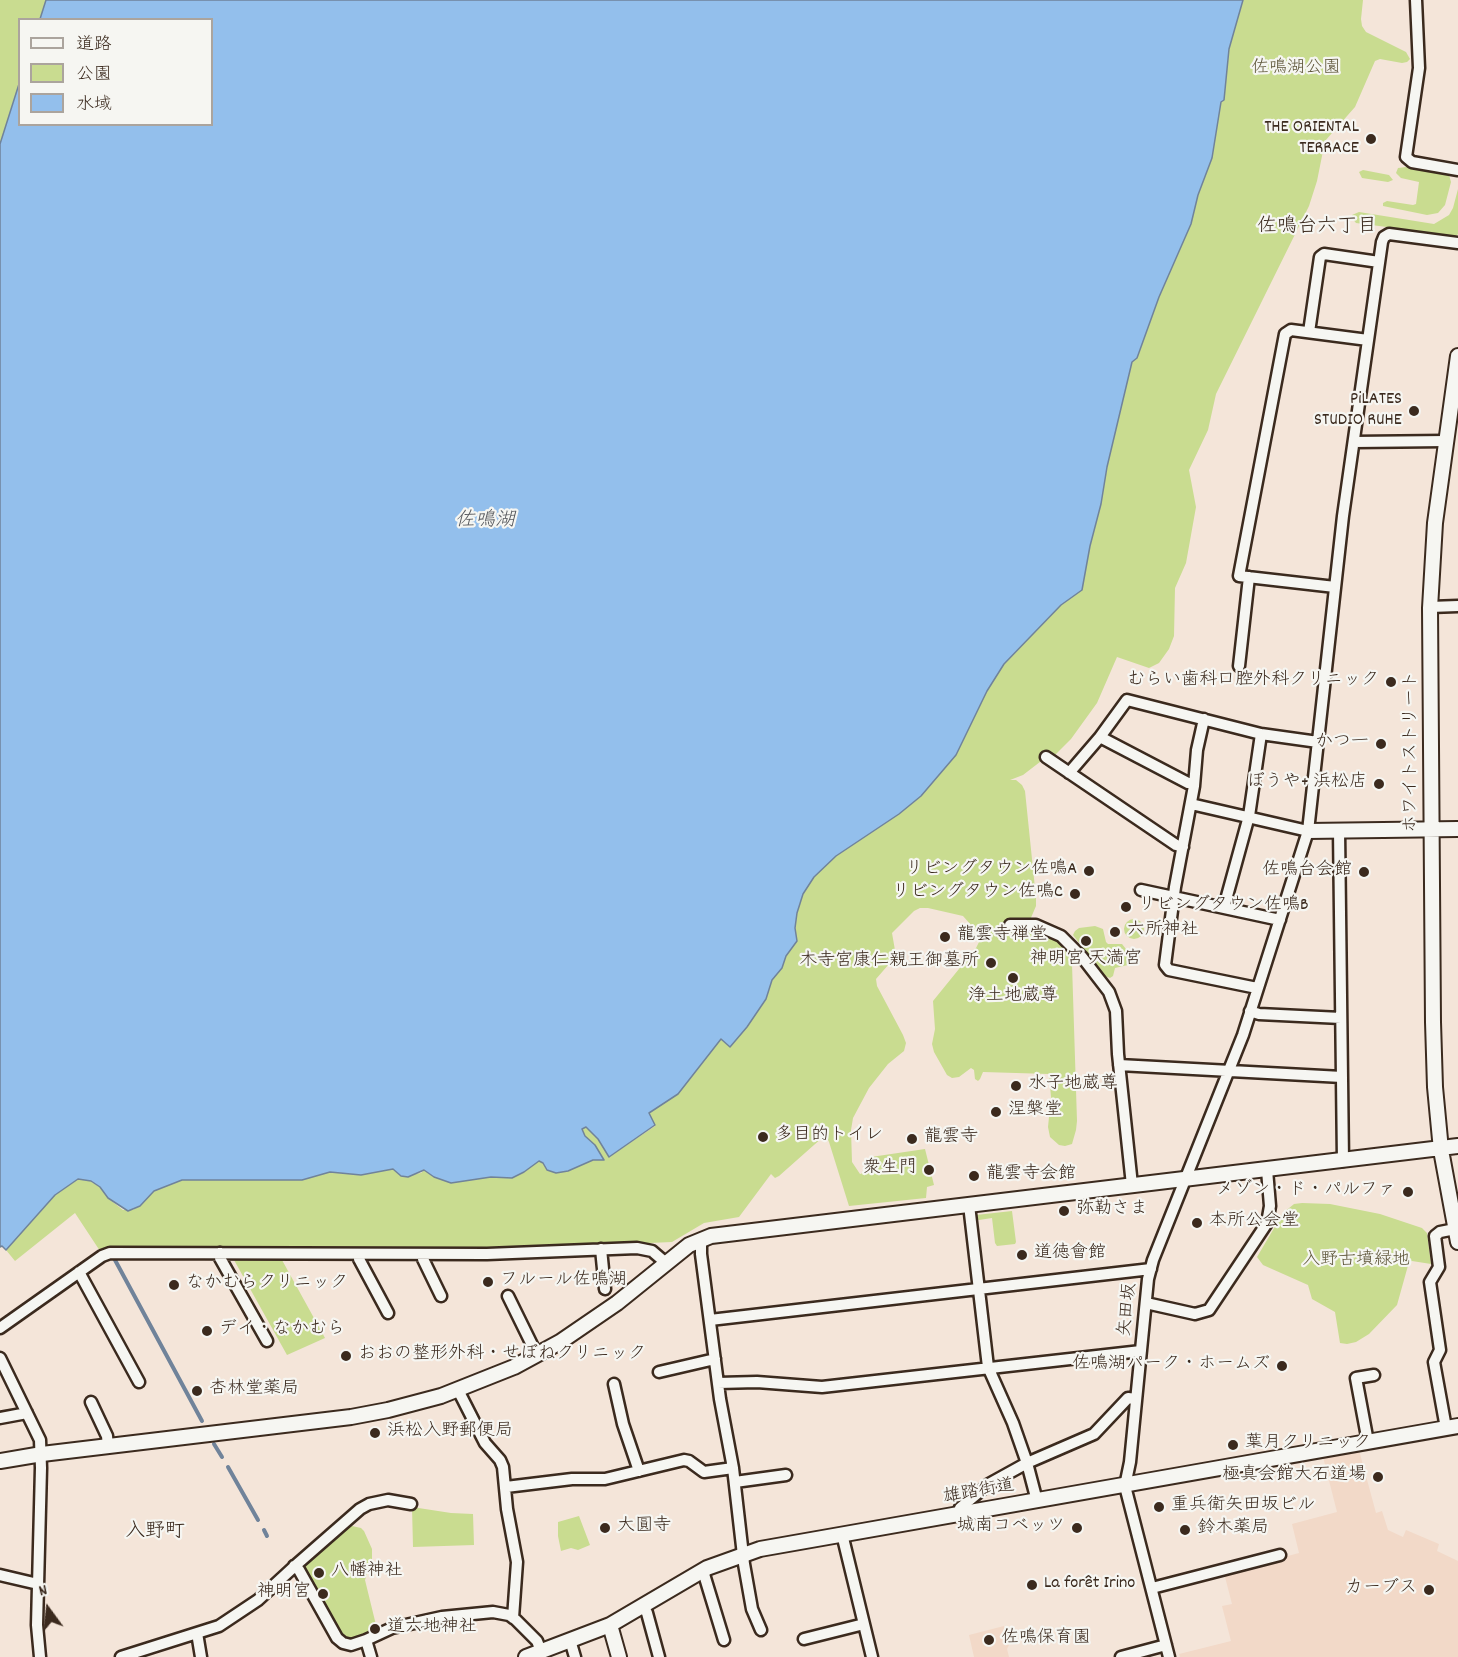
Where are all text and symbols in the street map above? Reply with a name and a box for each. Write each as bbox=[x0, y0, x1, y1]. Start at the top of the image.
legend bbox=[18, 18, 213, 126]
text: 道路 bbox=[76, 33, 112, 58]
park label: 佐鳴湖公園 bbox=[1251, 59, 1341, 81]
text: 公園 bbox=[76, 63, 112, 88]
text: 水域 bbox=[76, 93, 112, 118]
place label: THE ORIENTAL TERRACE bbox=[1264, 118, 1359, 160]
marker: THE ORIENTAL TERRACE bbox=[1364, 132, 1378, 146]
district label: 佐鳴台六丁目 bbox=[1257, 216, 1377, 240]
place label: PiLATES STUDIO RUHE bbox=[1314, 390, 1402, 432]
marker: PiLATES STUDIO RUHE bbox=[1407, 404, 1421, 418]
water label: 佐鳴湖 bbox=[455, 510, 515, 534]
place label: むらい歯科口腔外科クリニック bbox=[1127, 671, 1379, 693]
street label: ホワイトストリート bbox=[1402, 671, 1424, 833]
marker: むらい歯科口腔外科クリニック bbox=[1384, 675, 1398, 689]
place label: かつ一 bbox=[1315, 733, 1369, 755]
marker: かつ一 bbox=[1374, 737, 1388, 751]
place label: ぼうや+ 浜松店 bbox=[1247, 773, 1367, 795]
marker: ぼうや+ 浜松店 bbox=[1372, 777, 1386, 791]
place label: リビングタウン佐鳴A bbox=[905, 860, 1077, 882]
place label: 佐鳴台会館 bbox=[1262, 861, 1352, 883]
marker: リビングタウン佐鳴A bbox=[1082, 864, 1096, 878]
marker: 佐鳴台会館 bbox=[1357, 865, 1371, 879]
place label: リビングタウン佐鳴C bbox=[892, 883, 1063, 905]
marker: リビングタウン佐鳴C bbox=[1068, 887, 1082, 901]
place label: リビングタウン佐鳴B bbox=[1138, 896, 1309, 918]
marker: リビングタウン佐鳴B bbox=[1119, 900, 1133, 914]
place label: 六所神社 bbox=[1127, 921, 1199, 943]
marker: 六所神社 bbox=[1108, 925, 1122, 939]
place label: 龍雲寺禅堂 bbox=[957, 926, 1047, 948]
marker: 龍雲寺禅堂 bbox=[938, 930, 952, 944]
marker: 神明宮 天満宮 bbox=[1079, 934, 1093, 948]
place label: 神明宮 天満宮 bbox=[1030, 950, 1142, 972]
place label: 木寺宮康仁親王御墓所 bbox=[799, 952, 979, 974]
marker: 木寺宮康仁親王御墓所 bbox=[984, 956, 998, 970]
marker: 浄土地蔵尊 bbox=[1006, 971, 1020, 985]
place label: 浄土地蔵尊 bbox=[968, 987, 1058, 1009]
place label: 水子地蔵尊 bbox=[1028, 1075, 1118, 1097]
marker: 水子地蔵尊 bbox=[1009, 1079, 1023, 1093]
place label: 涅槃堂 bbox=[1008, 1101, 1062, 1123]
marker: 涅槃堂 bbox=[989, 1105, 1003, 1119]
place label: 多目的トイレ bbox=[775, 1126, 883, 1148]
place label: 龍雲寺 bbox=[924, 1128, 978, 1150]
marker: 多目的トイレ bbox=[756, 1130, 770, 1144]
marker: 龍雲寺 bbox=[905, 1132, 919, 1146]
place label: 衆生門 bbox=[863, 1159, 917, 1181]
marker: 衆生門 bbox=[922, 1163, 936, 1177]
place label: 龍雲寺会館 bbox=[986, 1165, 1076, 1187]
marker: 龍雲寺会館 bbox=[967, 1169, 981, 1183]
place label: メゾン・ド・パルファ bbox=[1216, 1181, 1396, 1203]
marker: メゾン・ド・パルファ bbox=[1401, 1185, 1415, 1199]
place label: 弥勒さま bbox=[1076, 1200, 1148, 1222]
marker: 弥勒さま bbox=[1057, 1204, 1071, 1218]
place label: 本所公会堂 bbox=[1209, 1212, 1299, 1234]
marker: 本所公会堂 bbox=[1190, 1216, 1204, 1230]
place label: 道徳會館 bbox=[1034, 1244, 1106, 1266]
marker: 道徳會館 bbox=[1015, 1248, 1029, 1262]
park label: 入野古墳緑地 bbox=[1302, 1251, 1410, 1273]
place label: フルール佐鳴湖 bbox=[500, 1271, 627, 1293]
place label: なかむらクリニック bbox=[186, 1274, 348, 1296]
marker: フルール佐鳴湖 bbox=[481, 1275, 495, 1289]
marker: なかむらクリニック bbox=[167, 1278, 181, 1292]
street label: 矢田坂 bbox=[1115, 1282, 1143, 1338]
place label: デイ・なかむら bbox=[219, 1320, 345, 1342]
marker: デイ・なかむら bbox=[200, 1324, 214, 1338]
place label: おおの整形外科・せぼねクリニック bbox=[358, 1345, 646, 1367]
marker: おおの整形外科・せぼねクリニック bbox=[339, 1349, 353, 1363]
place label: 佐鳴湖パーク・ホームズ bbox=[1072, 1355, 1270, 1377]
marker: 佐鳴湖パーク・ホームズ bbox=[1275, 1359, 1289, 1373]
place label: 杏林堂薬局 bbox=[209, 1380, 299, 1402]
marker: 杏林堂薬局 bbox=[190, 1384, 204, 1398]
place label: 浜松入野郵便局 bbox=[387, 1422, 513, 1444]
marker: 浜松入野郵便局 bbox=[368, 1426, 382, 1440]
place label: 葉月クリニック bbox=[1245, 1434, 1371, 1456]
marker: 葉月クリニック bbox=[1226, 1438, 1240, 1452]
place label: 極真会館大石道場 bbox=[1222, 1466, 1366, 1488]
marker: 極真会館大石道場 bbox=[1371, 1470, 1385, 1484]
street label: 雄踏街道 bbox=[942, 1476, 1016, 1510]
place label: 重兵衛矢田坂ビル bbox=[1171, 1496, 1315, 1518]
marker: 重兵衛矢田坂ビル bbox=[1152, 1500, 1166, 1514]
place label: 大圓寺 bbox=[617, 1517, 671, 1539]
place label: 城南コベッツ bbox=[957, 1517, 1065, 1539]
place label: 鈴木薬局 bbox=[1197, 1519, 1269, 1541]
district label: 入野町 bbox=[125, 1521, 185, 1545]
marker: 大圓寺 bbox=[598, 1521, 612, 1535]
marker: 城南コベッツ bbox=[1070, 1521, 1084, 1535]
marker: 鈴木薬局 bbox=[1178, 1523, 1192, 1537]
place label: 八幡神社 bbox=[331, 1562, 403, 1584]
marker: 八幡神社 bbox=[312, 1566, 326, 1580]
place label: La forêt Irino bbox=[1044, 1574, 1135, 1596]
marker: La forêt Irino bbox=[1025, 1578, 1039, 1592]
north arrow bbox=[18, 1579, 78, 1639]
text: N bbox=[36, 1579, 50, 1603]
place label: カーブス bbox=[1345, 1579, 1417, 1601]
place label: 神明宮 bbox=[257, 1583, 311, 1605]
marker: カーブス bbox=[1422, 1583, 1436, 1597]
marker: 神明宮 bbox=[316, 1587, 330, 1601]
place label: 道六地神社 bbox=[387, 1618, 477, 1640]
marker: 道六地神社 bbox=[368, 1622, 382, 1636]
place label: 佐鳴保育園 bbox=[1001, 1629, 1091, 1651]
marker: 佐鳴保育園 bbox=[982, 1633, 996, 1647]

